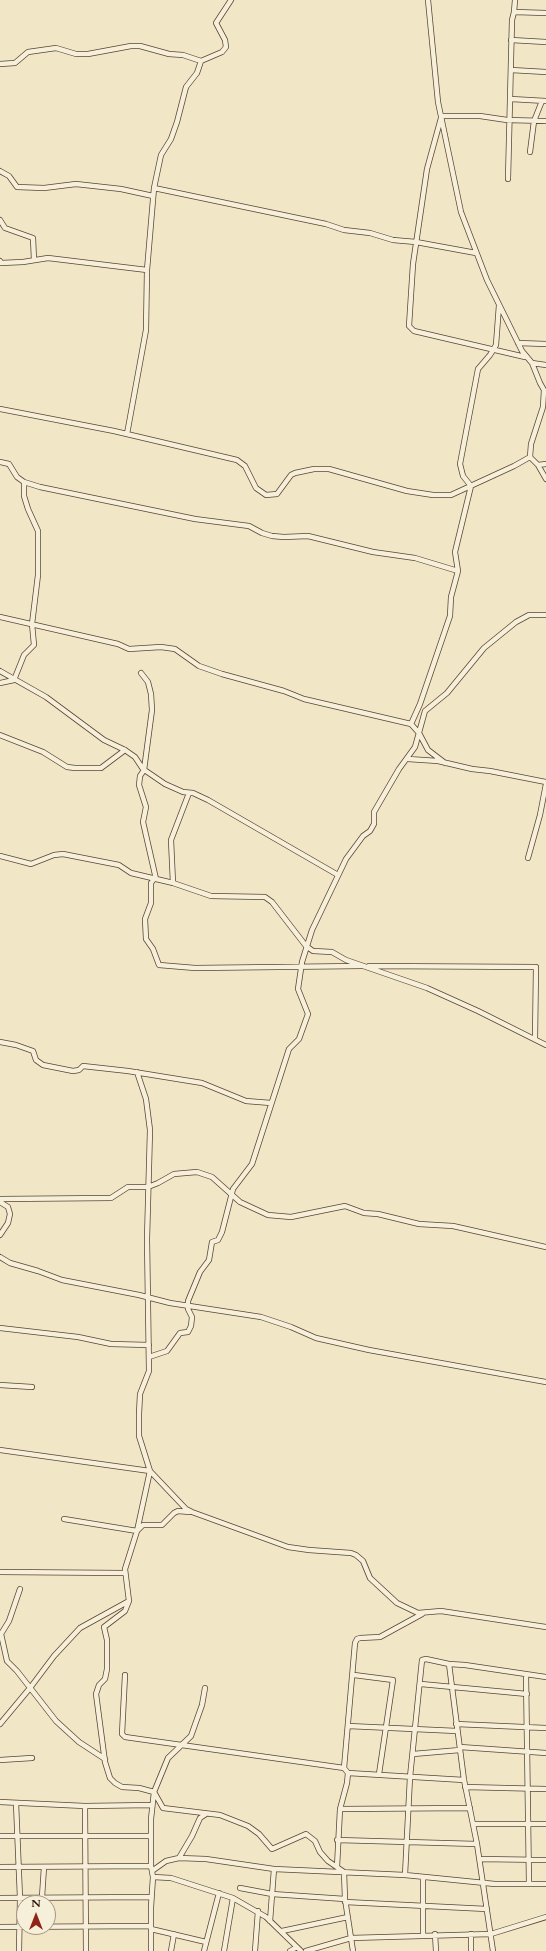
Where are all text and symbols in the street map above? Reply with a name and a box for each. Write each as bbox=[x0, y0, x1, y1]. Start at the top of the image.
north arrow bbox=[16, 1895, 56, 1935]
text: N bbox=[31, 1896, 41, 1911]

